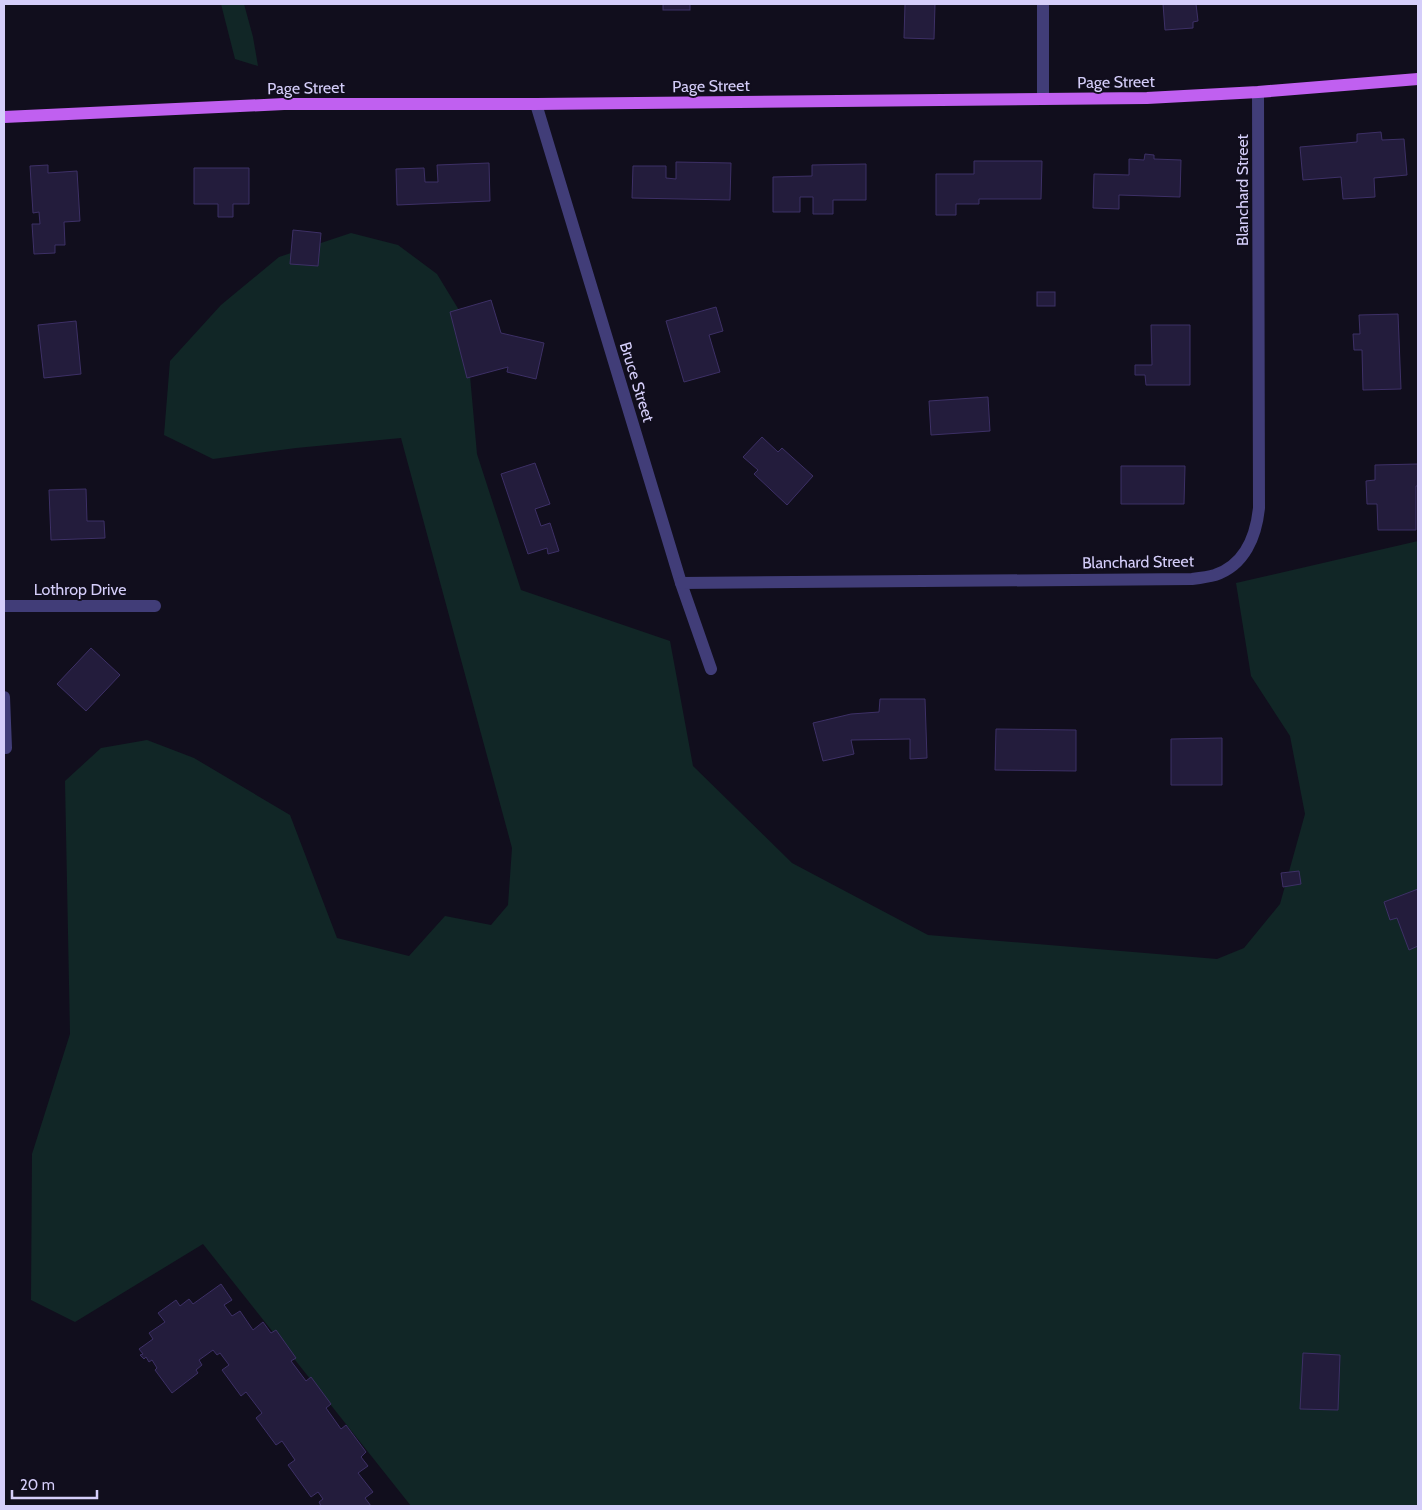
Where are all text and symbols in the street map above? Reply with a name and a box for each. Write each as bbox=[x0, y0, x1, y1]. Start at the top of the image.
street label: Page Street bbox=[1077, 72, 1156, 92]
street label: Page Street bbox=[672, 76, 751, 96]
street label: Page Street bbox=[267, 78, 346, 98]
street label: Blanchard Street bbox=[1233, 133, 1252, 246]
street label: Bruce Street bbox=[616, 340, 658, 425]
street label: Blanchard Street bbox=[1082, 552, 1195, 572]
street label: Lothrop Drive bbox=[34, 580, 126, 599]
scale bar bbox=[12, 1468, 98, 1500]
text: 20 m bbox=[20, 1476, 55, 1494]

